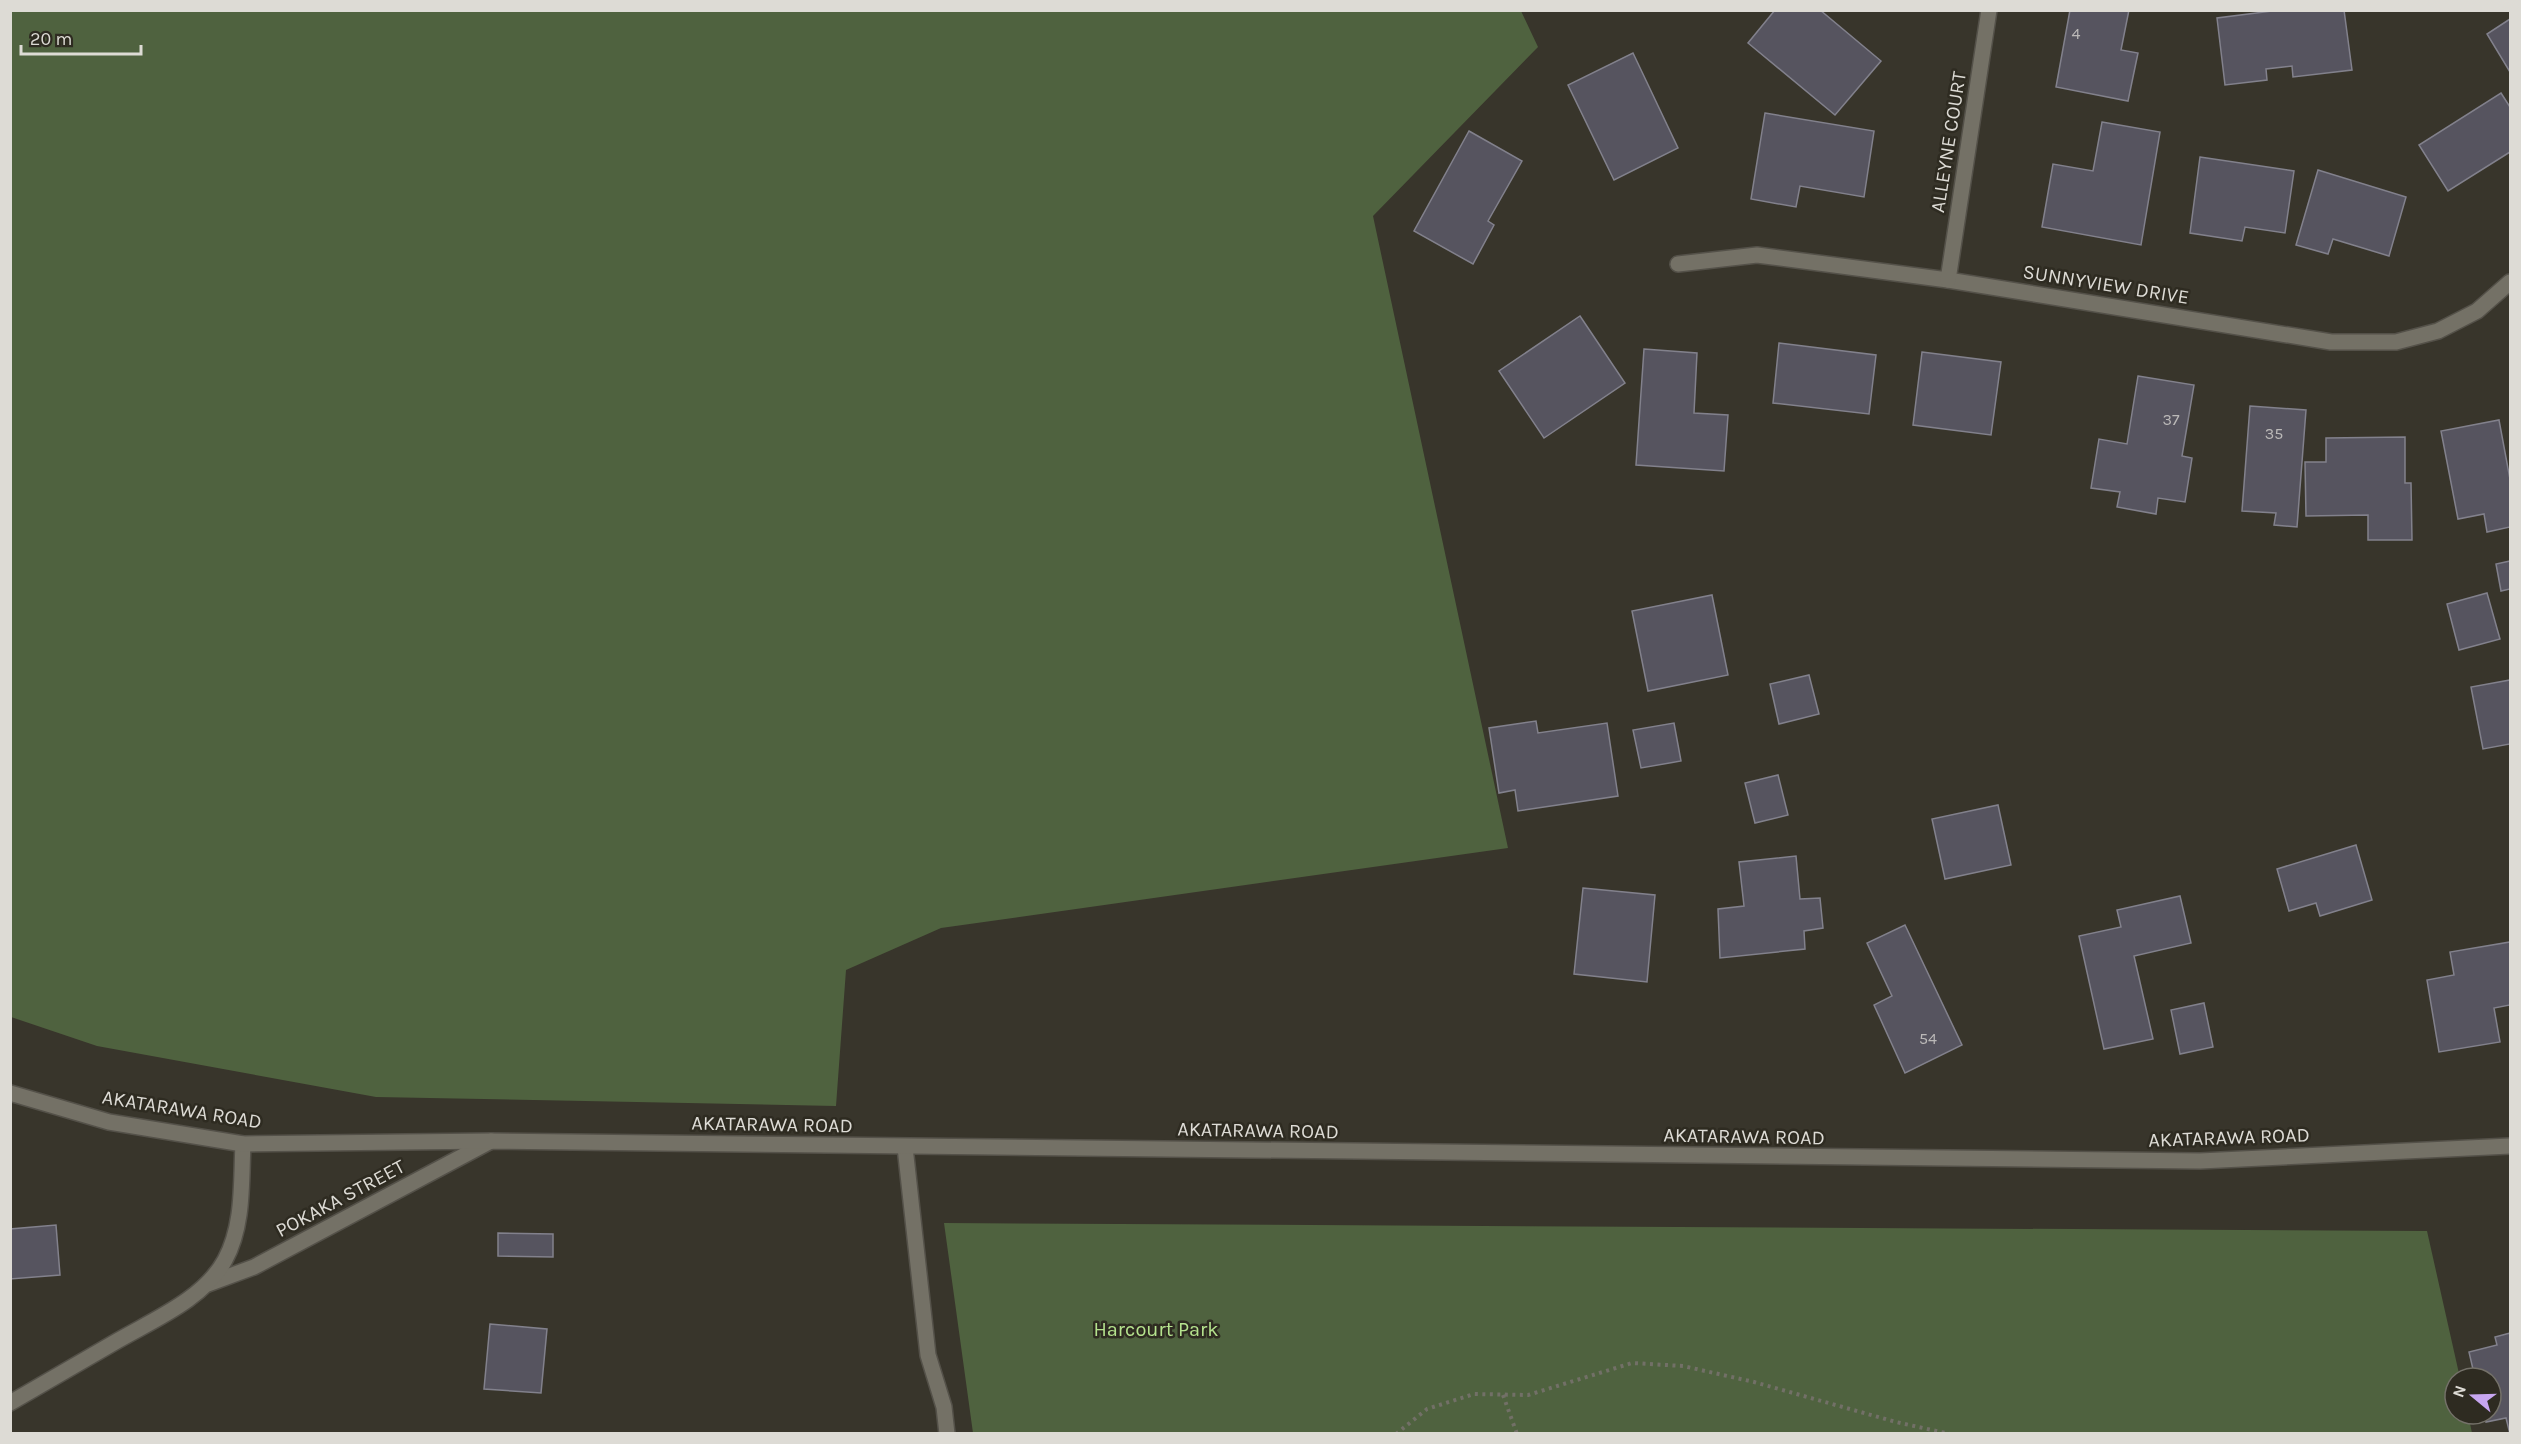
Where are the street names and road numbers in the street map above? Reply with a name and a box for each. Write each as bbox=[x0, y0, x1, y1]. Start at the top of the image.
street label: ALLEYNE COURT bbox=[1926, 70, 1971, 214]
street label: SUNNYVIEW DRIVE bbox=[2021, 260, 2191, 309]
street label: AKATARAWA ROAD bbox=[100, 1086, 263, 1133]
street label: AKATARAWA ROAD bbox=[691, 1112, 853, 1137]
street label: AKATARAWA ROAD bbox=[1177, 1118, 1339, 1143]
street label: AKATARAWA ROAD bbox=[2148, 1123, 2310, 1152]
street label: AKATARAWA ROAD bbox=[1663, 1124, 1825, 1149]
street label: POKAKA STREET bbox=[272, 1155, 409, 1242]

